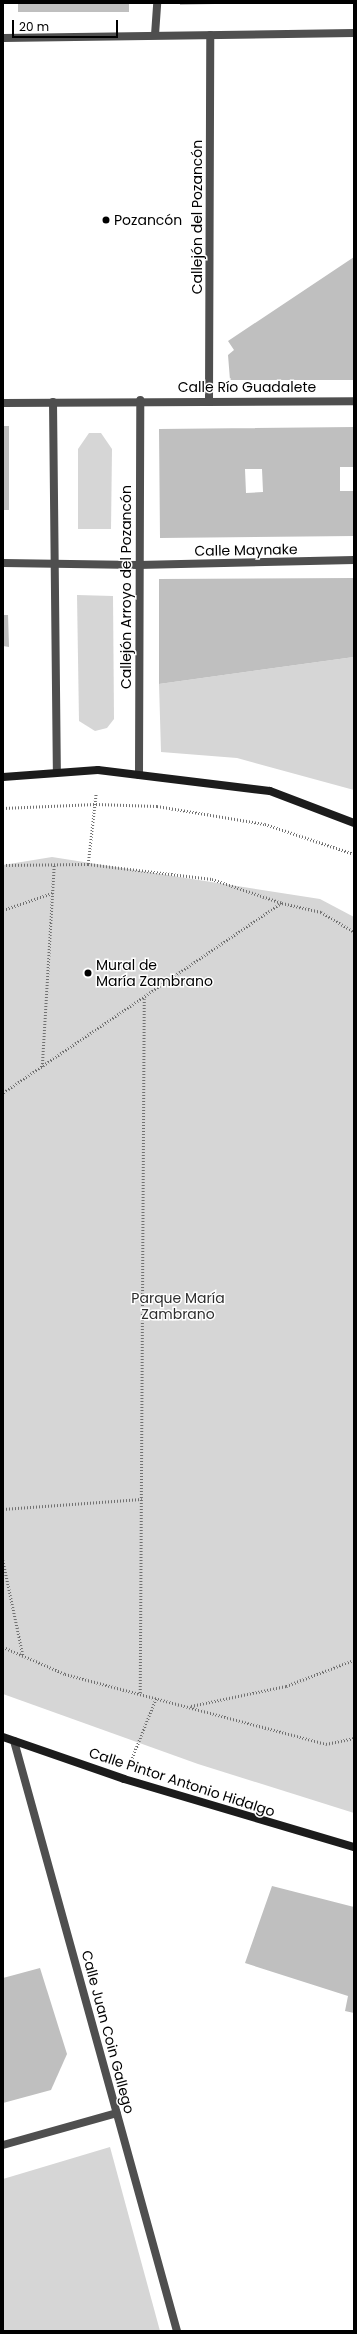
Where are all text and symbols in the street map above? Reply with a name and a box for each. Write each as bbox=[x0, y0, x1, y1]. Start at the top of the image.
scale bar bbox=[14, 12, 120, 38]
text: 20 m bbox=[19, 18, 49, 35]
street label: Callejón del Pozancón bbox=[189, 140, 205, 294]
place label: Pozancón bbox=[114, 212, 182, 228]
marker: Pozancón bbox=[101, 215, 111, 225]
street label: Calle Río Guadalete bbox=[178, 379, 316, 395]
street label: Callejón Arroyo del Pozancón bbox=[118, 485, 134, 689]
street label: Calle Maynake bbox=[194, 541, 298, 559]
place label: Mural de María Zambrano bbox=[96, 957, 213, 990]
marker: Mural de María Zambrano bbox=[83, 968, 93, 978]
park label: Parque María Zambrano bbox=[131, 1290, 225, 1322]
street label: Calle Pintor Antonio Hidalgo bbox=[87, 1744, 277, 1820]
street label: Calle Juan Coin Gallego bbox=[78, 1949, 138, 2115]

